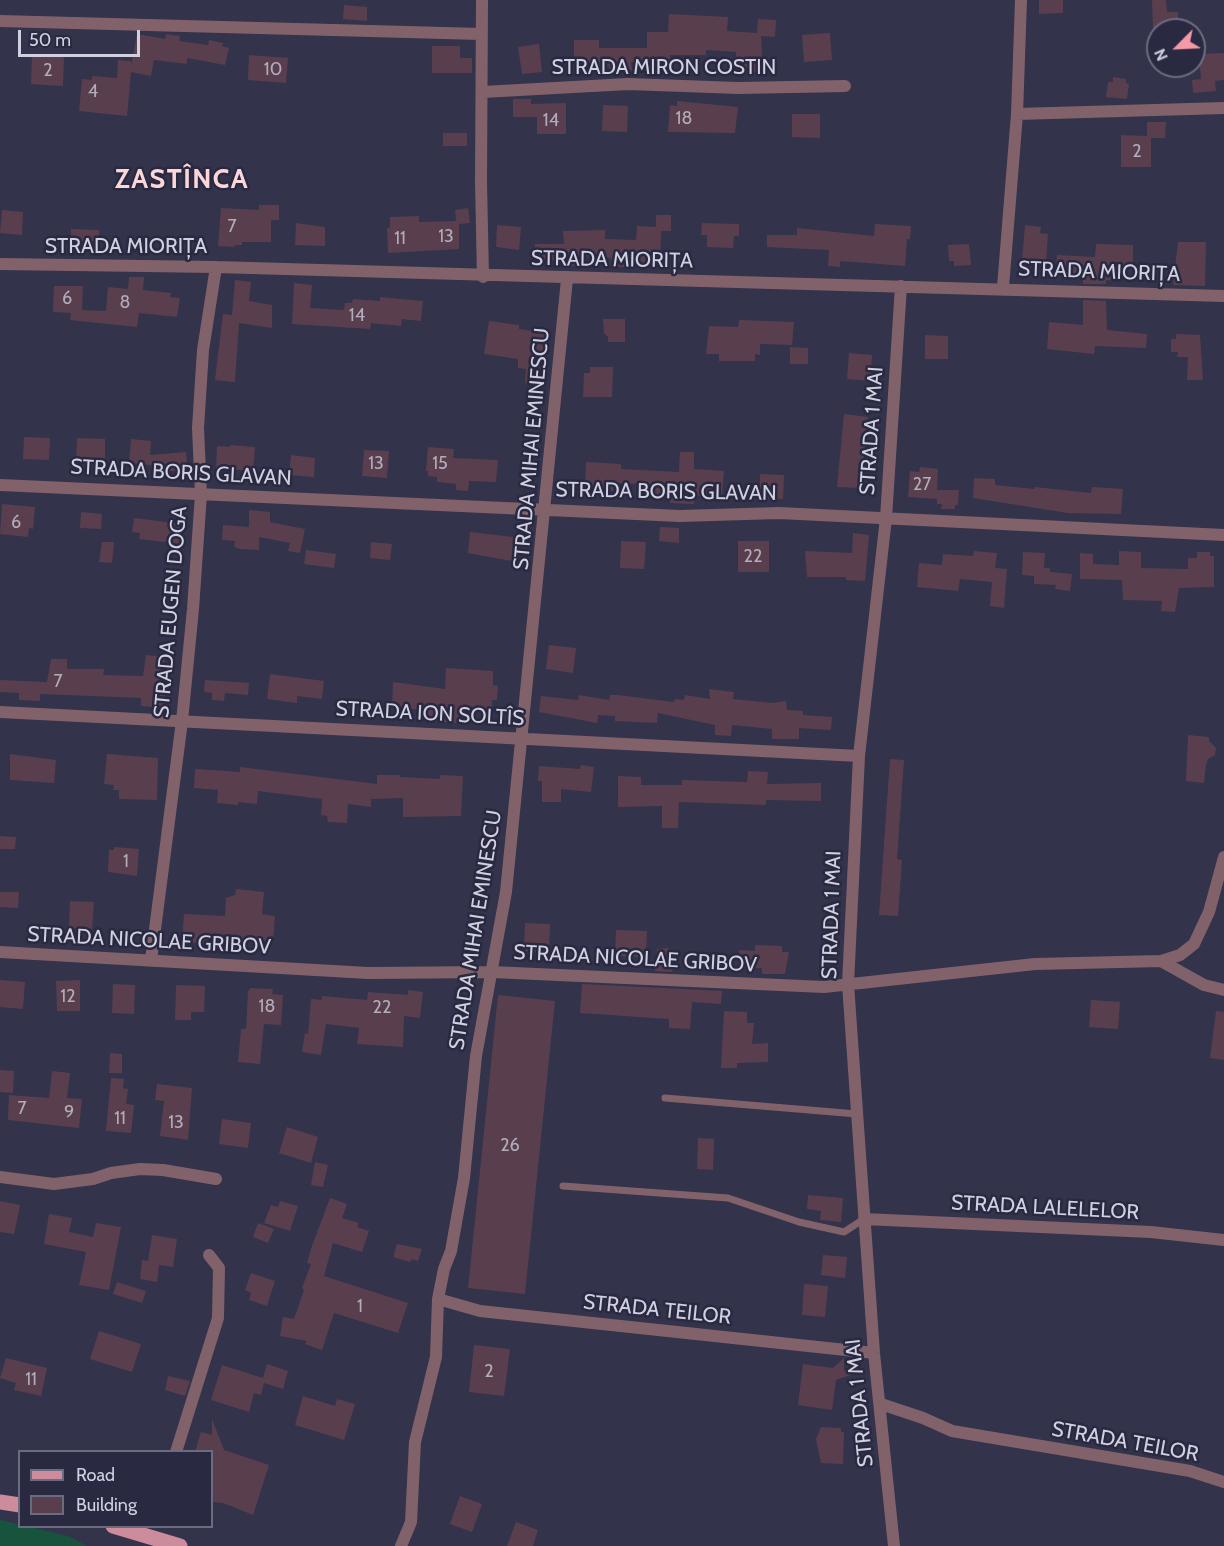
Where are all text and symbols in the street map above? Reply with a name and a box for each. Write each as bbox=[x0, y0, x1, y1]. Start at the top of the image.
scale bar bbox=[21, 18, 142, 56]
north arrow bbox=[1146, 18, 1206, 78]
text: 50 m bbox=[29, 29, 71, 51]
text: N bbox=[1150, 46, 1172, 64]
street label: STRADA MIRON COSTIN bbox=[552, 55, 776, 81]
house number: 10 bbox=[264, 59, 282, 81]
house number: 2 bbox=[43, 60, 53, 82]
house number: 4 bbox=[88, 81, 98, 103]
house number: 18 bbox=[676, 108, 692, 130]
house number: 14 bbox=[543, 110, 559, 132]
house number: 2 bbox=[1132, 141, 1142, 163]
district label: ZASTÎNCA bbox=[115, 164, 249, 196]
house number: 7 bbox=[227, 216, 237, 238]
house number: 13 bbox=[438, 226, 454, 248]
house number: 11 bbox=[394, 228, 406, 250]
street label: STRADA MIORIȚA bbox=[45, 234, 207, 260]
street label: STRADA MIORIȚA bbox=[531, 246, 693, 274]
street label: STRADA MIORIȚA bbox=[1017, 257, 1181, 287]
house number: 6 bbox=[62, 288, 72, 310]
house number: 8 bbox=[120, 292, 130, 314]
house number: 14 bbox=[349, 305, 365, 327]
street label: STRADA MIHAI EMINESCU bbox=[509, 327, 555, 571]
street label: STRADA 1 MAI bbox=[855, 366, 889, 496]
house number: 13 bbox=[368, 453, 384, 475]
house number: 15 bbox=[432, 453, 448, 475]
street label: STRADA BORIS GLAVAN bbox=[70, 455, 292, 491]
house number: 27 bbox=[913, 474, 931, 496]
street label: STRADA BORIS GLAVAN bbox=[555, 477, 777, 507]
street label: STRADA EUGEN DOGA bbox=[149, 505, 193, 719]
house number: 6 bbox=[11, 512, 21, 534]
house number: 22 bbox=[744, 546, 762, 568]
house number: 7 bbox=[53, 671, 63, 693]
street label: STRADA ION SOLTÎS bbox=[335, 696, 525, 732]
street label: STRADA MIHAI EMINESCU bbox=[445, 808, 507, 1052]
street label: STRADA 1 MAI bbox=[817, 850, 847, 980]
house number: 1 bbox=[123, 851, 129, 873]
street label: STRADA NICOLAE GRIBOV bbox=[27, 922, 271, 960]
street label: STRADA NICOLAE GRIBOV bbox=[513, 940, 757, 978]
house number: 12 bbox=[60, 986, 76, 1008]
house number: 18 bbox=[259, 996, 275, 1018]
house number: 22 bbox=[373, 997, 391, 1019]
house number: 7 bbox=[17, 1098, 27, 1120]
house number: 9 bbox=[64, 1102, 74, 1124]
house number: 11 bbox=[114, 1108, 126, 1130]
house number: 13 bbox=[168, 1112, 184, 1134]
house number: 26 bbox=[500, 1135, 520, 1157]
street label: STRADA LALELELOR bbox=[950, 1190, 1140, 1226]
street label: STRADA TEILOR bbox=[582, 1290, 732, 1330]
house number: 1 bbox=[357, 1296, 363, 1318]
street label: STRADA 1 MAI bbox=[841, 1338, 879, 1468]
house number: 2 bbox=[484, 1361, 494, 1383]
house number: 11 bbox=[25, 1369, 37, 1391]
street label: STRADA TEILOR bbox=[1050, 1417, 1200, 1467]
legend bbox=[18, 1450, 213, 1528]
text: Road bbox=[76, 1464, 115, 1486]
text: Building bbox=[76, 1494, 137, 1516]

